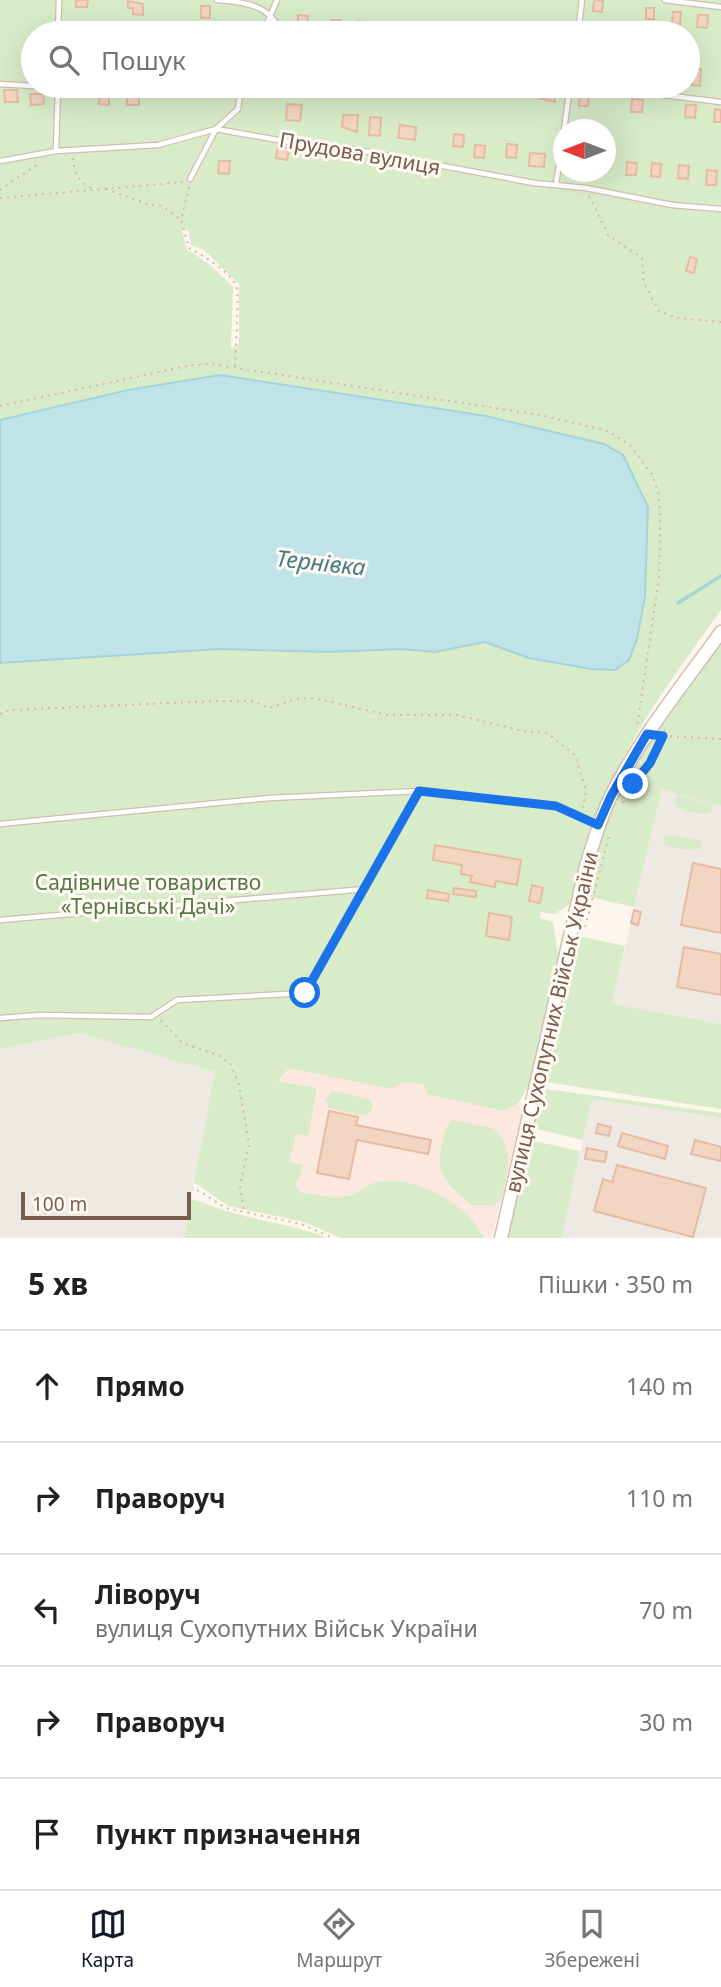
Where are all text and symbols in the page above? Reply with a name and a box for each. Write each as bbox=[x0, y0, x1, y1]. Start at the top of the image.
search box bbox=[21, 21, 700, 98]
icon: search bbox=[45, 41, 83, 79]
text: Пошук bbox=[101, 42, 186, 78]
north arrow bbox=[553, 119, 616, 182]
street label: Прудова вулиця bbox=[277, 125, 443, 181]
water label: Тернівка bbox=[275, 541, 367, 583]
route end bbox=[617, 768, 648, 799]
street label: вулиця Сухопутних Військ України bbox=[498, 849, 604, 1195]
park label: Садівниче товариство «Тернівські Дачі» bbox=[35, 868, 261, 920]
route start bbox=[289, 977, 320, 1008]
scale bar bbox=[21, 1189, 191, 1221]
text: 100 m bbox=[32, 1191, 87, 1217]
text: 5 хв bbox=[28, 1263, 88, 1304]
text: Пішки · 350 m bbox=[538, 1268, 693, 1300]
icon: ahead bbox=[28, 1367, 66, 1405]
text: Прямо bbox=[95, 1368, 185, 1404]
text: 140 m bbox=[626, 1370, 693, 1402]
icon: right bbox=[28, 1479, 66, 1517]
text: Праворуч bbox=[95, 1480, 226, 1516]
text: 110 m bbox=[626, 1482, 693, 1514]
text: Ліворуч bbox=[95, 1576, 201, 1612]
icon: left bbox=[28, 1591, 66, 1629]
text: 70 m bbox=[639, 1594, 693, 1626]
text: вулиця Сухопутних Військ України bbox=[95, 1612, 478, 1644]
icon: right bbox=[28, 1703, 66, 1741]
text: Праворуч bbox=[95, 1704, 226, 1740]
text: 30 m bbox=[639, 1706, 693, 1738]
icon: arrive bbox=[28, 1815, 66, 1853]
text: Пункт призначення bbox=[95, 1816, 361, 1852]
tab: Карта bbox=[81, 1905, 134, 1973]
tab: Маршрут bbox=[296, 1905, 382, 1973]
tab: Збережені bbox=[544, 1905, 640, 1973]

